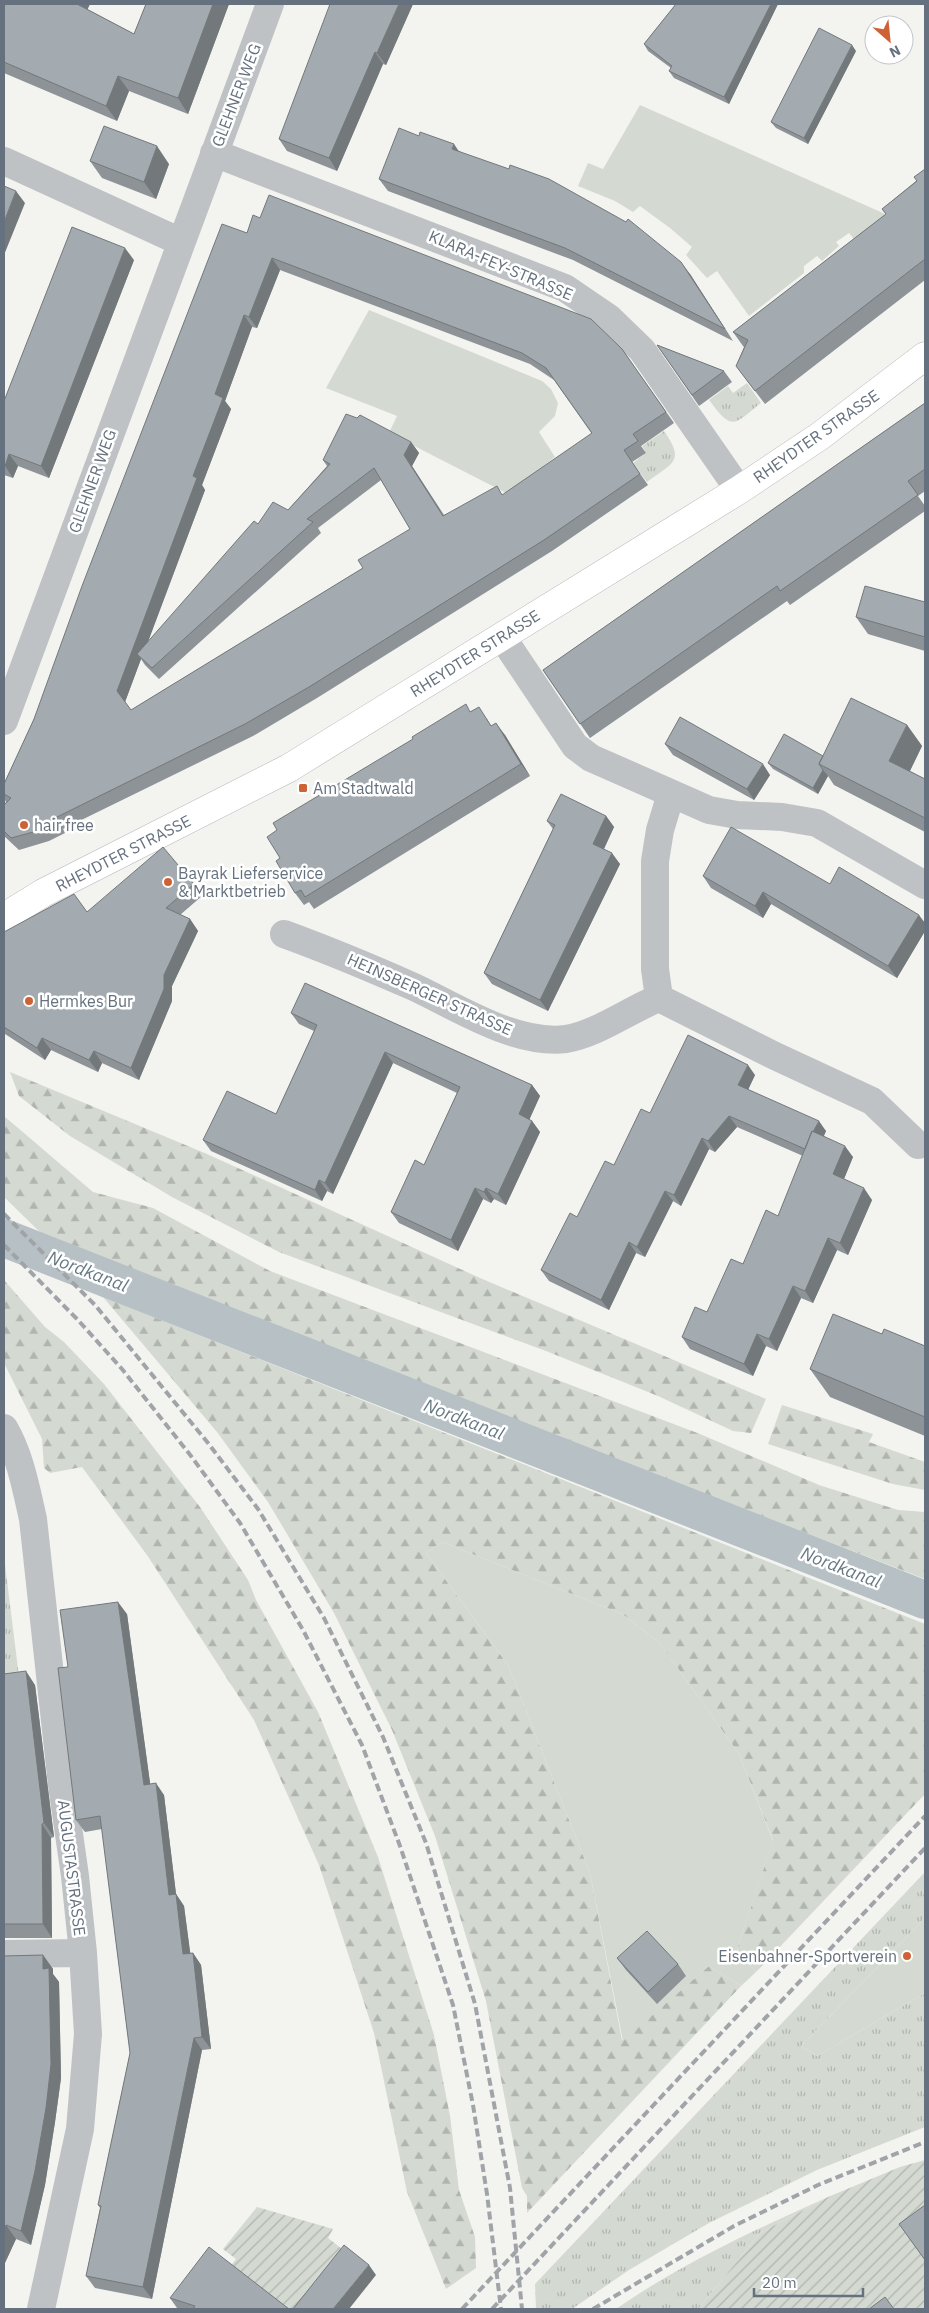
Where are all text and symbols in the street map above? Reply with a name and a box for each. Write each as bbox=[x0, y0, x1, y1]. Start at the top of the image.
north arrow bbox=[864, 15, 914, 65]
street label: GLEHNER WEG bbox=[207, 40, 265, 150]
text: N bbox=[886, 41, 904, 62]
street label: KLARA-FEY-STRASSE bbox=[426, 226, 576, 304]
street label: RHEYDTER STRASSE bbox=[749, 385, 883, 487]
street label: GLEHNER WEG bbox=[64, 426, 120, 536]
street label: RHEYDTER STRASSE bbox=[406, 605, 544, 701]
place label: Am Stadtwald bbox=[313, 778, 414, 798]
marker: Am Stadtwald bbox=[297, 782, 309, 794]
street label: RHEYDTER STRASSE bbox=[52, 810, 194, 896]
place label: hair free bbox=[34, 815, 94, 835]
marker: hair free bbox=[18, 819, 30, 831]
place label: Bayrak Lieferservice & Marktbetrieb bbox=[178, 863, 323, 901]
marker: Bayrak Lieferservice & Marktbetrieb bbox=[162, 876, 174, 888]
street label: HEINSBERGER STRASSE bbox=[344, 949, 516, 1039]
place label: Hermkes Bur bbox=[39, 991, 133, 1011]
marker: Hermkes Bur bbox=[23, 995, 35, 1007]
water label: Nordkanal bbox=[45, 1245, 132, 1297]
water label: Nordkanal bbox=[421, 1393, 508, 1445]
water label: Nordkanal bbox=[798, 1541, 885, 1593]
street label: AUGUSTASTRASSE bbox=[54, 1799, 90, 1937]
place label: Eisenbahner-Sportverein bbox=[718, 1946, 897, 1966]
marker: Eisenbahner-Sportverein bbox=[901, 1950, 913, 1962]
scale bar bbox=[754, 2266, 863, 2298]
text: 20 m bbox=[762, 2273, 797, 2292]

